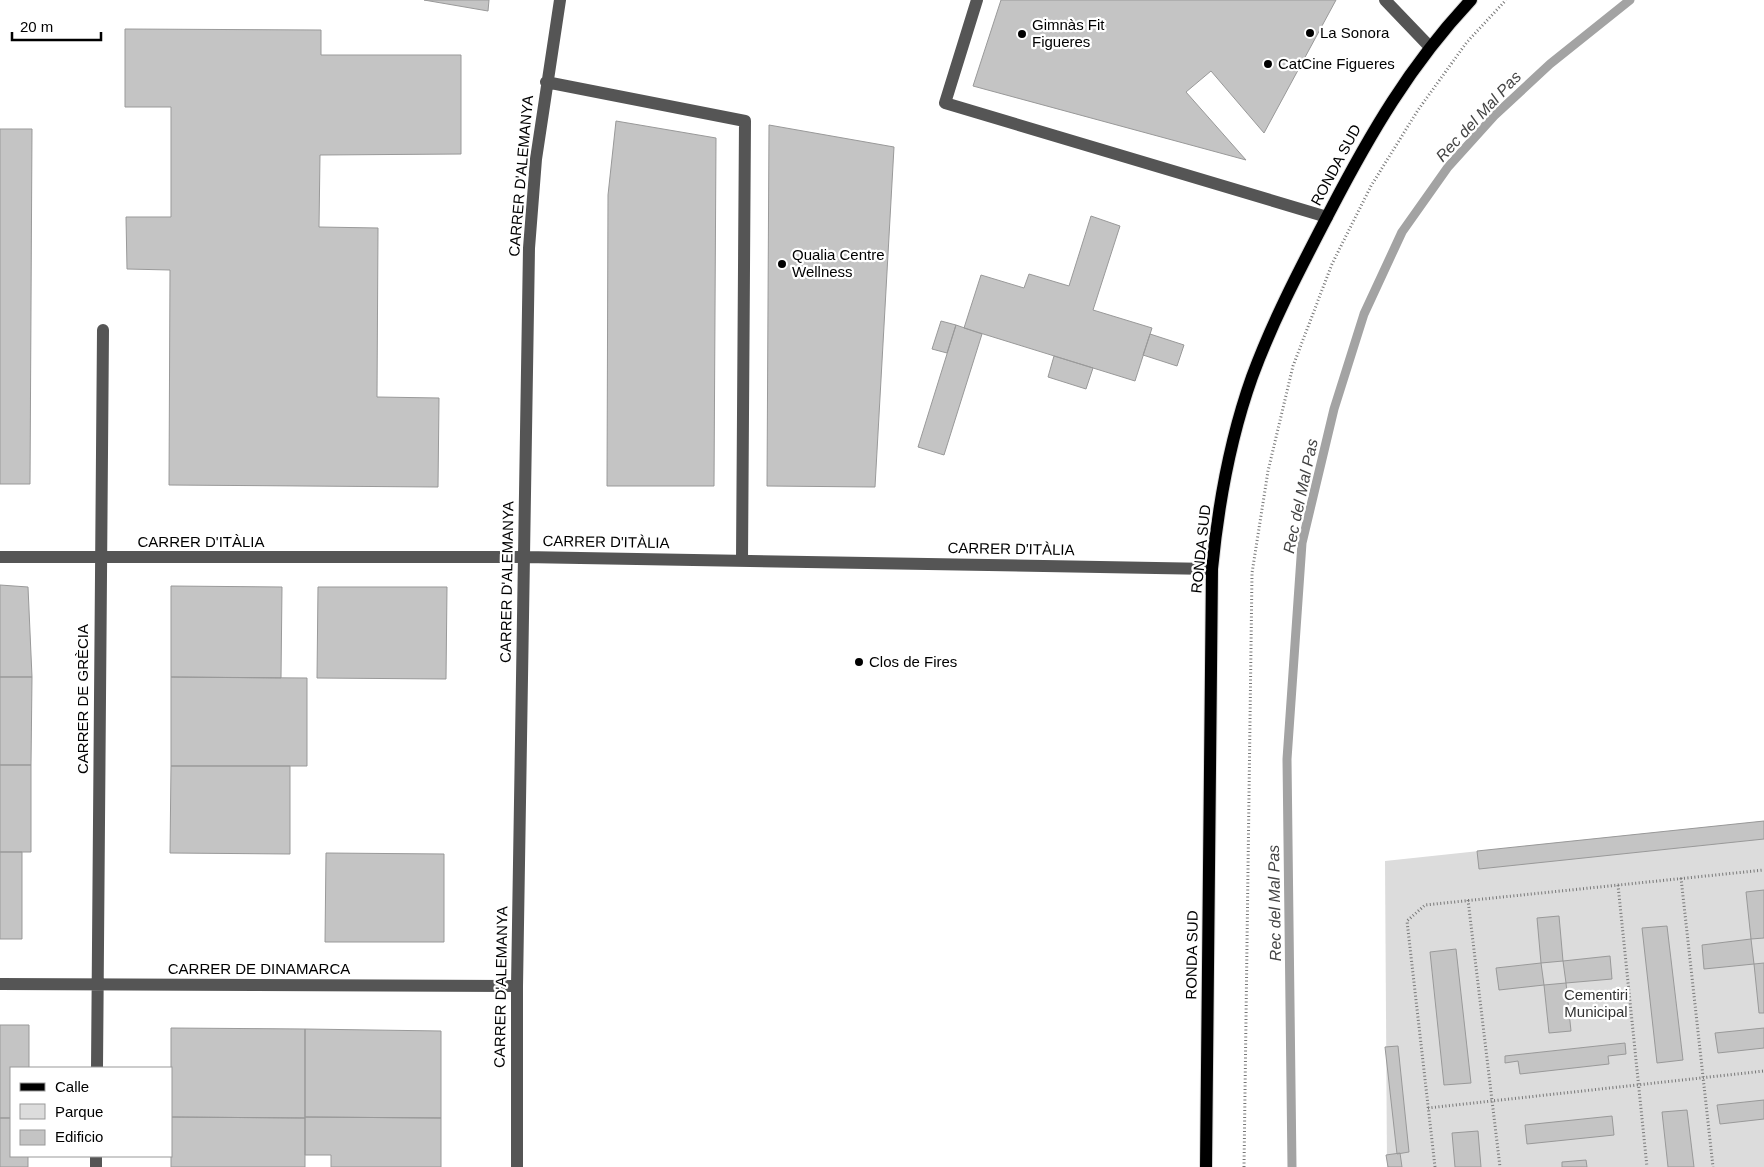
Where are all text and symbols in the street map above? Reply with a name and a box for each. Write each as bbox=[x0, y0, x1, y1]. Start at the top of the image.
scale bar bbox=[12, 10, 101, 42]
place label: Gimnàs Fit Figueres bbox=[1032, 16, 1105, 50]
text: 20 m bbox=[20, 18, 53, 35]
place label: La Sonora bbox=[1320, 24, 1390, 41]
marker: La Sonora bbox=[1304, 27, 1316, 39]
marker: Gimnàs Fit Figueres bbox=[1016, 28, 1028, 40]
place label: CatCine Figueres bbox=[1278, 55, 1395, 72]
marker: CatCine Figueres bbox=[1262, 58, 1274, 70]
water label: Rec del Mal Pas bbox=[1432, 68, 1524, 165]
street label: CARRER D'ALEMANYA bbox=[505, 95, 536, 257]
street label: RONDA SUD bbox=[1307, 121, 1364, 208]
place label: Qualia Centre Wellness bbox=[792, 246, 885, 280]
marker: Qualia Centre Wellness bbox=[776, 258, 788, 270]
water label: Rec del Mal Pas bbox=[1280, 437, 1321, 555]
street label: CARRER D'ALEMANYA bbox=[497, 501, 516, 663]
street label: RONDA SUD bbox=[1187, 504, 1214, 594]
street label: CARRER D'ITÀLIA bbox=[542, 532, 670, 551]
street label: CARRER D'ITÀLIA bbox=[137, 533, 265, 550]
street label: CARRER D'ITÀLIA bbox=[947, 539, 1075, 558]
street label: CARRER DE GRÈCIA bbox=[74, 624, 91, 774]
place label: Clos de Fires bbox=[869, 653, 957, 670]
marker: Clos de Fires bbox=[853, 656, 865, 668]
water label: Rec del Mal Pas bbox=[1265, 845, 1284, 961]
street label: CARRER D'ALEMANYA bbox=[491, 906, 510, 1068]
street label: RONDA SUD bbox=[1182, 910, 1201, 1000]
street label: CARRER DE DINAMARCA bbox=[168, 960, 350, 977]
park label: Cementiri Municipal bbox=[1564, 986, 1628, 1020]
legend bbox=[10, 1067, 172, 1157]
text: Calle bbox=[55, 1078, 89, 1095]
text: Parque bbox=[55, 1103, 103, 1120]
text: Edificio bbox=[55, 1128, 103, 1145]

